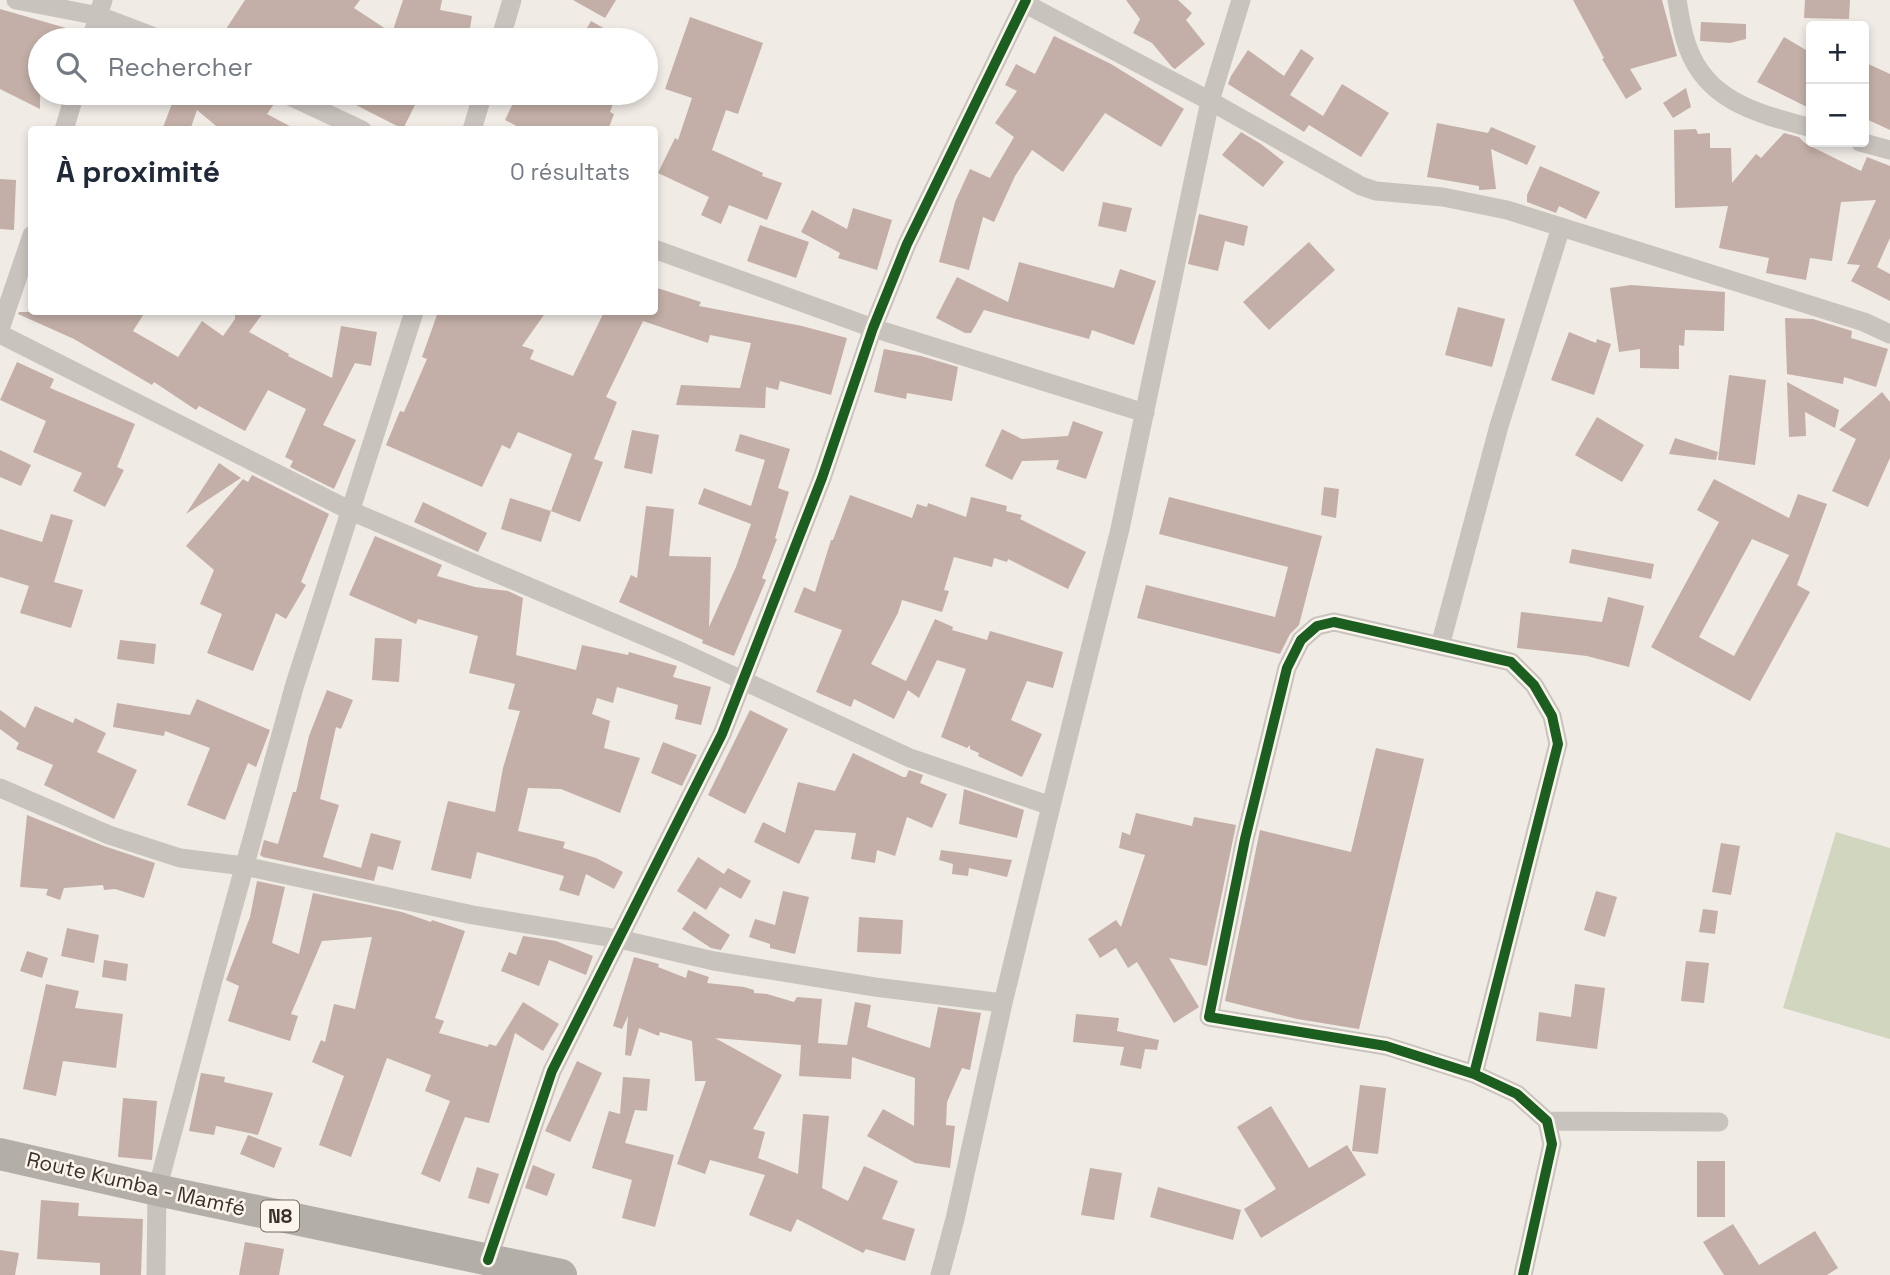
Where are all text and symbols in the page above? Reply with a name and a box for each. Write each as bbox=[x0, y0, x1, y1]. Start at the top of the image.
map controls bbox=[1806, 21, 1869, 147]
button: + bbox=[1806, 21, 1869, 84]
search box bbox=[28, 28, 658, 105]
icon: search bbox=[52, 48, 90, 86]
text: Rechercher bbox=[108, 50, 253, 84]
button: − bbox=[1806, 84, 1869, 147]
text: À proximité bbox=[56, 152, 220, 191]
text: 0 résultats bbox=[510, 157, 630, 187]
street label: Route Kumba - Mamfé bbox=[24, 1145, 248, 1222]
road number: N8 bbox=[261, 1200, 299, 1232]

